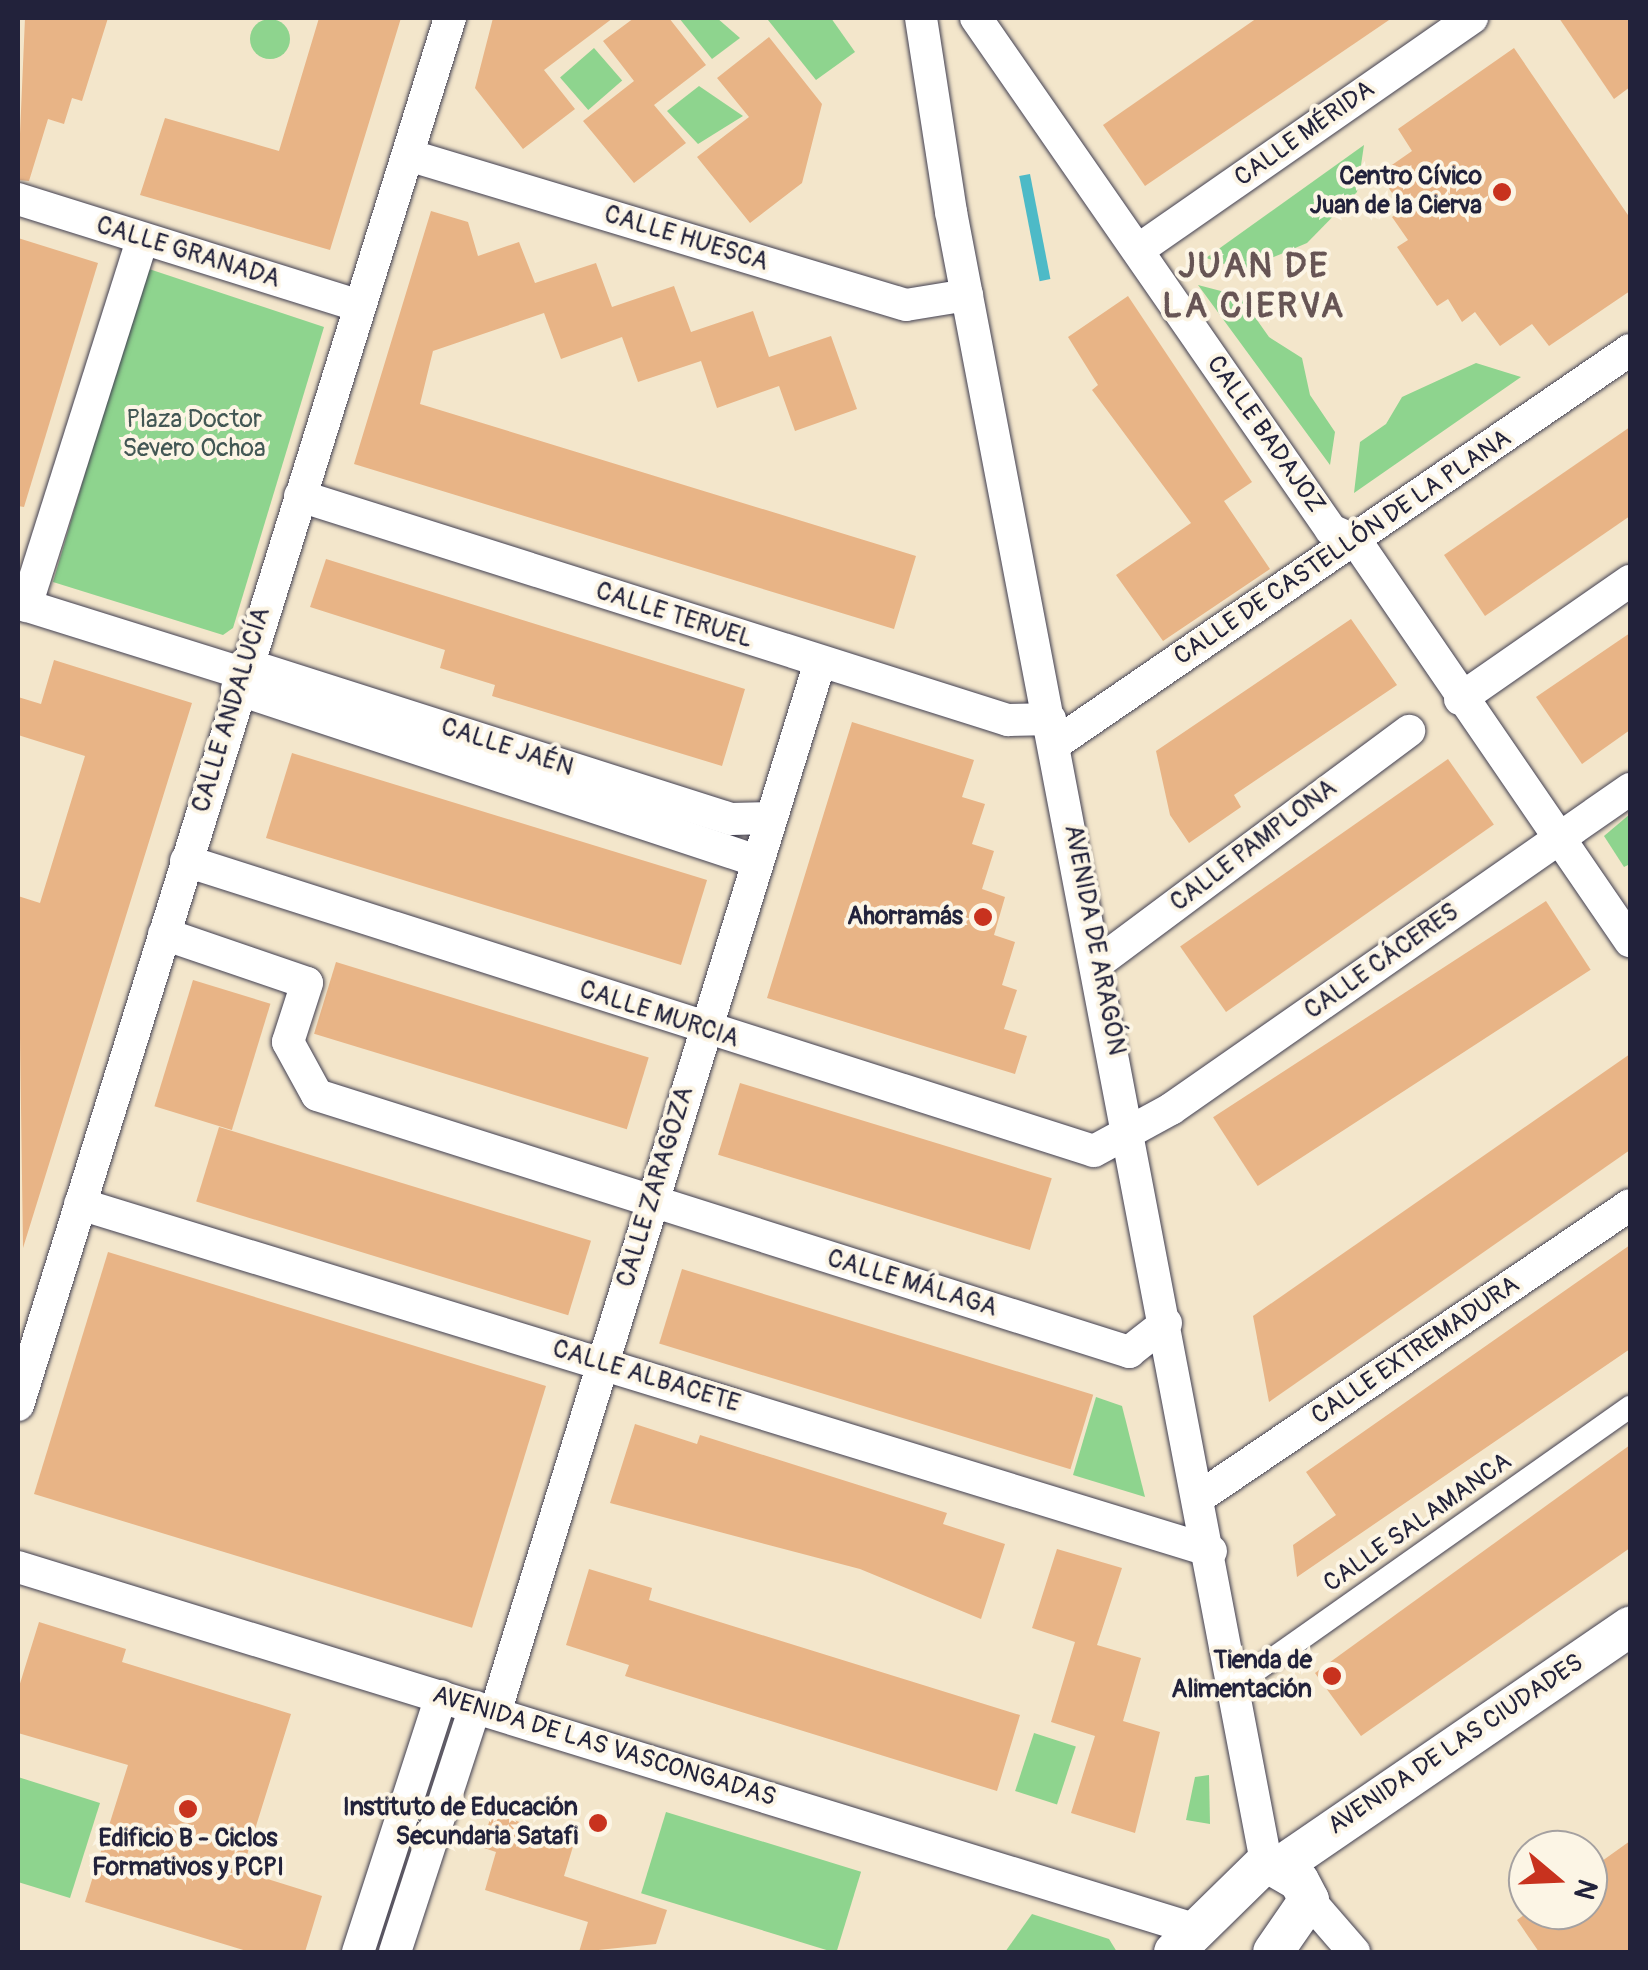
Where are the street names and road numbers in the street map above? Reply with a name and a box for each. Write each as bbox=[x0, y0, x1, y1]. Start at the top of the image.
street label: CALLE MÉRIDA bbox=[1229, 75, 1381, 193]
street label: CALLE HUESCA bbox=[600, 200, 772, 278]
street label: CALLE GRANADA bbox=[92, 211, 284, 295]
street label: CALLE BADAJOZ bbox=[1200, 350, 1330, 520]
street label: CALLE DE CASTELLÓN DE LA PLANA bbox=[1169, 424, 1517, 672]
street label: CALLE TERUEL bbox=[592, 577, 756, 655]
street label: CALLE ANDALUCÍA bbox=[187, 604, 277, 816]
street label: CALLE JAÉN bbox=[437, 713, 577, 783]
street label: CALLE PAMPLONA bbox=[1165, 774, 1343, 918]
street label: AVENIDA DE ARAGÓN bbox=[1057, 822, 1131, 1058]
street label: CALLE CÁCERES bbox=[1299, 898, 1465, 1026]
street label: CALLE MURCIA bbox=[575, 975, 743, 1055]
street label: CALLE ZARAGOZA bbox=[611, 1083, 701, 1291]
street label: CALLE MÁLAGA bbox=[823, 1244, 1001, 1324]
street label: CALLE EXTREMADURA bbox=[1306, 1270, 1526, 1432]
street label: CALLE ALBACETE bbox=[549, 1334, 743, 1420]
street label: CALLE SALAMANCA bbox=[1318, 1447, 1518, 1599]
street label: AVENIDA DE LAS CIUDADES bbox=[1323, 1648, 1589, 1842]
street label: AVENIDA DE LAS VASCONGADAS bbox=[429, 1680, 779, 1814]

